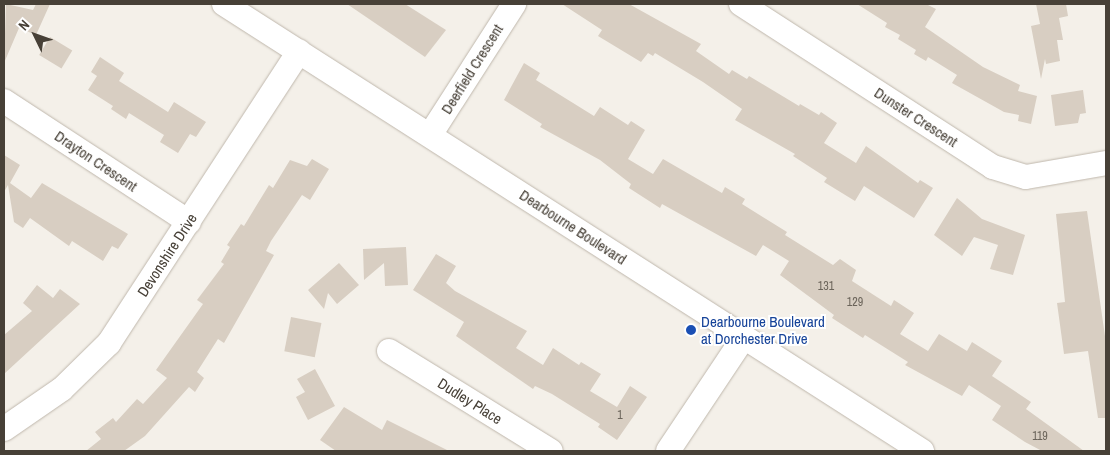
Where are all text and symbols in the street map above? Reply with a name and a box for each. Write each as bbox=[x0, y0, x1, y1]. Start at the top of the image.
north arrow bbox=[10, 10, 60, 60]
text: N bbox=[14, 16, 33, 34]
street label: Deerfield Crescent bbox=[437, 21, 507, 117]
street label: Dunster Crescent bbox=[871, 83, 961, 151]
street label: Drayton Crescent bbox=[51, 127, 141, 195]
street label: Dearbourne Boulevard bbox=[516, 186, 630, 268]
street label: Devonshire Drive bbox=[133, 210, 201, 300]
house number: 131 bbox=[818, 280, 834, 294]
house number: 129 bbox=[847, 296, 863, 310]
place label: Dearbourne Boulevard at Dorchester Drive bbox=[701, 312, 825, 347]
marker: Dearbourne Boulevard at Dorchester Drive bbox=[685, 324, 697, 336]
street label: Dudley Place bbox=[435, 374, 505, 428]
house number: 1 bbox=[617, 409, 623, 423]
house number: 119 bbox=[1032, 430, 1048, 444]

